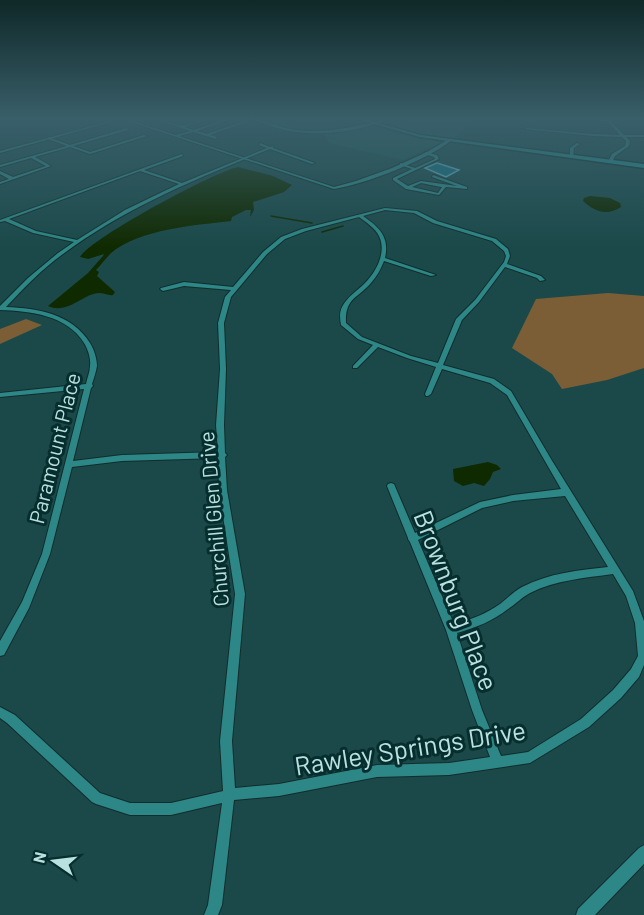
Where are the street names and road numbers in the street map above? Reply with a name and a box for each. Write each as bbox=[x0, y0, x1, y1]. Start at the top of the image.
street label: Paramount Place bbox=[23, 370, 85, 526]
street label: Churchill Glen Drive bbox=[193, 430, 233, 608]
street label: Brownburg Place bbox=[408, 506, 506, 694]
street label: Rawley Springs Drive bbox=[292, 713, 528, 781]

